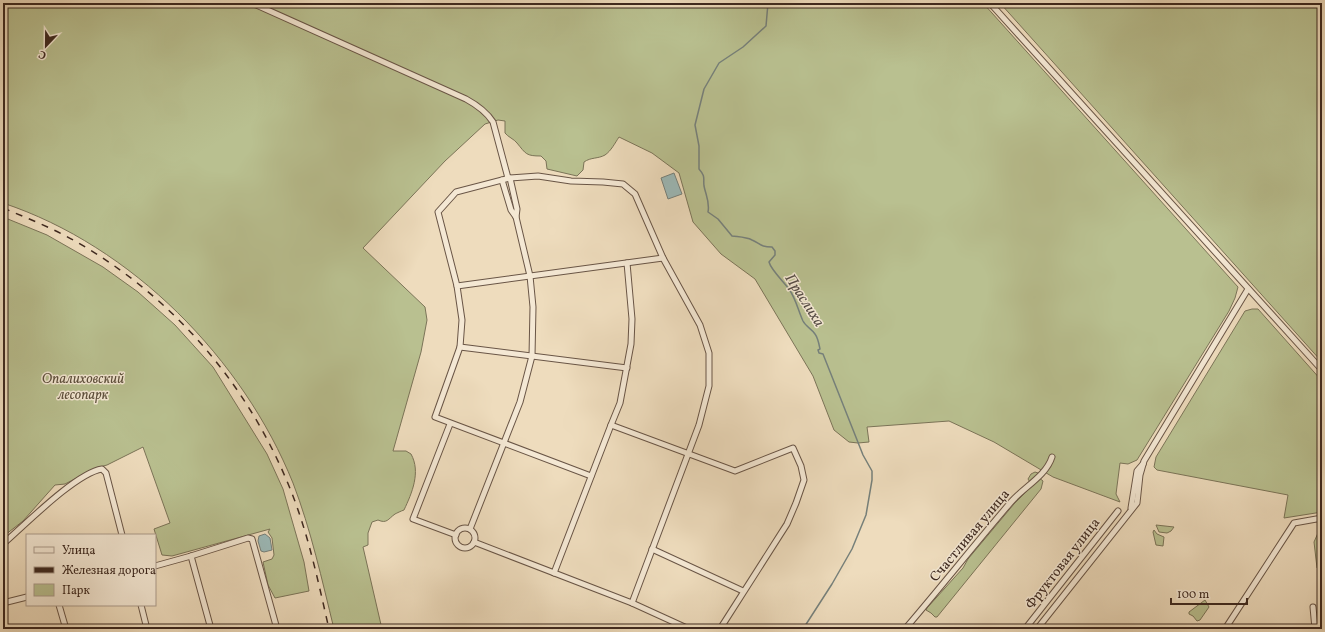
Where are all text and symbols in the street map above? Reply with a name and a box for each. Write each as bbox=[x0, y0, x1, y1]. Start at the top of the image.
north arrow bbox=[26, 26, 66, 66]
text: С bbox=[37, 46, 49, 62]
water label: Праслиха bbox=[779, 270, 829, 331]
park label: Опалиховский лесопарк bbox=[42, 370, 124, 405]
street label: Счастливая улица bbox=[926, 486, 1015, 586]
street label: Фруктовая улица bbox=[1021, 514, 1105, 614]
legend bbox=[26, 534, 156, 606]
text: Улица bbox=[62, 543, 95, 559]
text: Железная дорога bbox=[62, 563, 156, 579]
scale bar bbox=[1171, 580, 1247, 606]
text: Парк bbox=[62, 583, 90, 599]
text: 100 m bbox=[1177, 587, 1210, 603]

